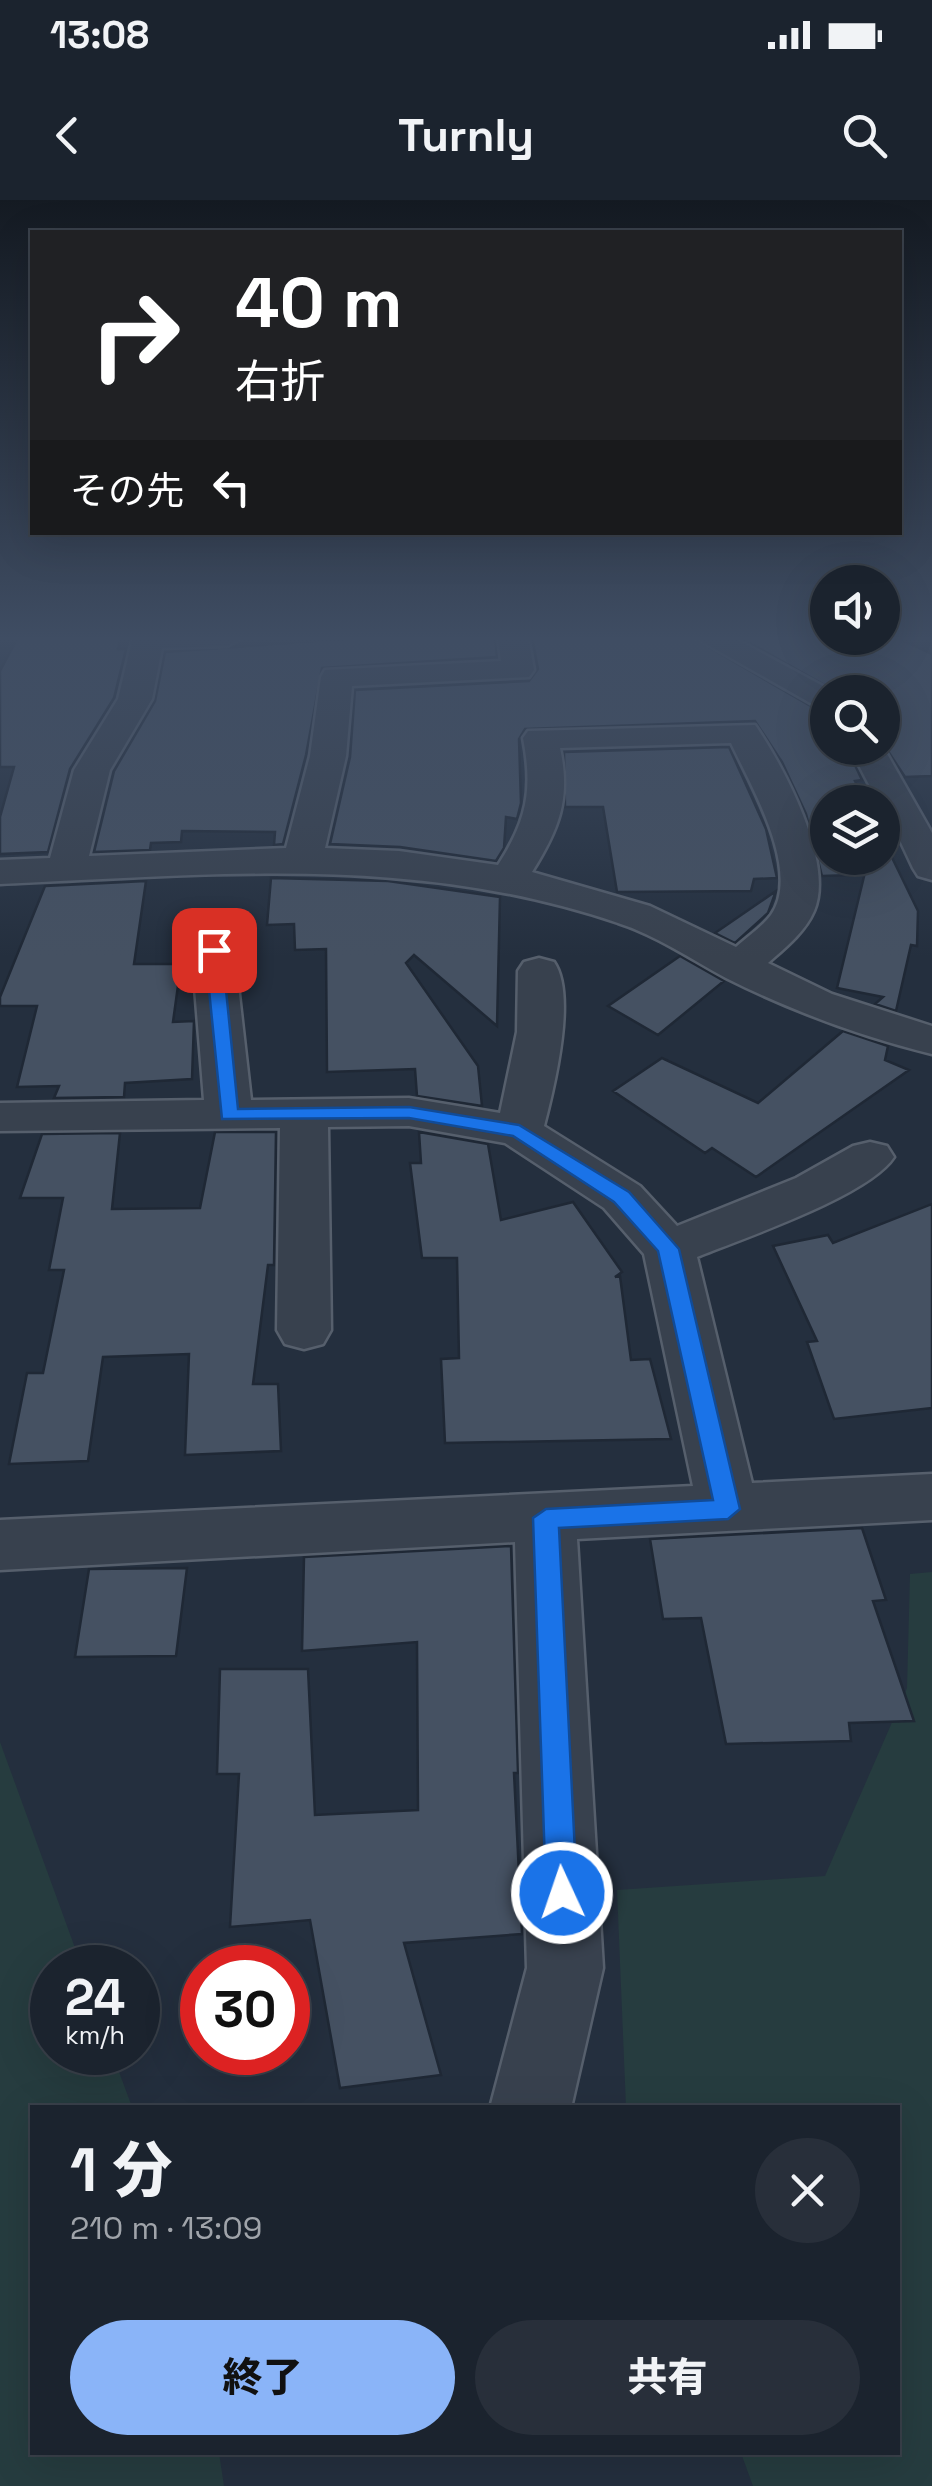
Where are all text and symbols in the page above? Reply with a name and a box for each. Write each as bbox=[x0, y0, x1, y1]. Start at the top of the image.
text: 13:08 bbox=[50, 11, 149, 59]
text: Turnly bbox=[398, 107, 534, 164]
icon: back bbox=[40, 108, 95, 163]
icon: search bbox=[837, 108, 892, 163]
text: 40 m bbox=[235, 258, 402, 347]
icon: right bbox=[70, 270, 200, 400]
text: 右折 bbox=[235, 353, 325, 410]
icon: left bbox=[204, 460, 259, 515]
text: その先 bbox=[70, 467, 184, 515]
map controls bbox=[810, 565, 900, 875]
button: sound bbox=[810, 565, 900, 655]
button: search bbox=[810, 675, 900, 765]
button: layers bbox=[810, 785, 900, 875]
pin bbox=[172, 908, 257, 993]
icon: arrive bbox=[187, 923, 242, 978]
position arrow bbox=[510, 1841, 614, 1945]
speed limit sign: 30 bbox=[180, 1945, 310, 2075]
text: 24 bbox=[65, 1966, 125, 2030]
text: km/h bbox=[65, 2019, 125, 2051]
text: 1 分 bbox=[70, 2132, 172, 2209]
button: close bbox=[755, 2138, 860, 2243]
text: 210 m · 13:09 bbox=[70, 2208, 262, 2248]
button: 終了 bbox=[70, 2320, 455, 2435]
button: 共有 bbox=[475, 2320, 860, 2435]

